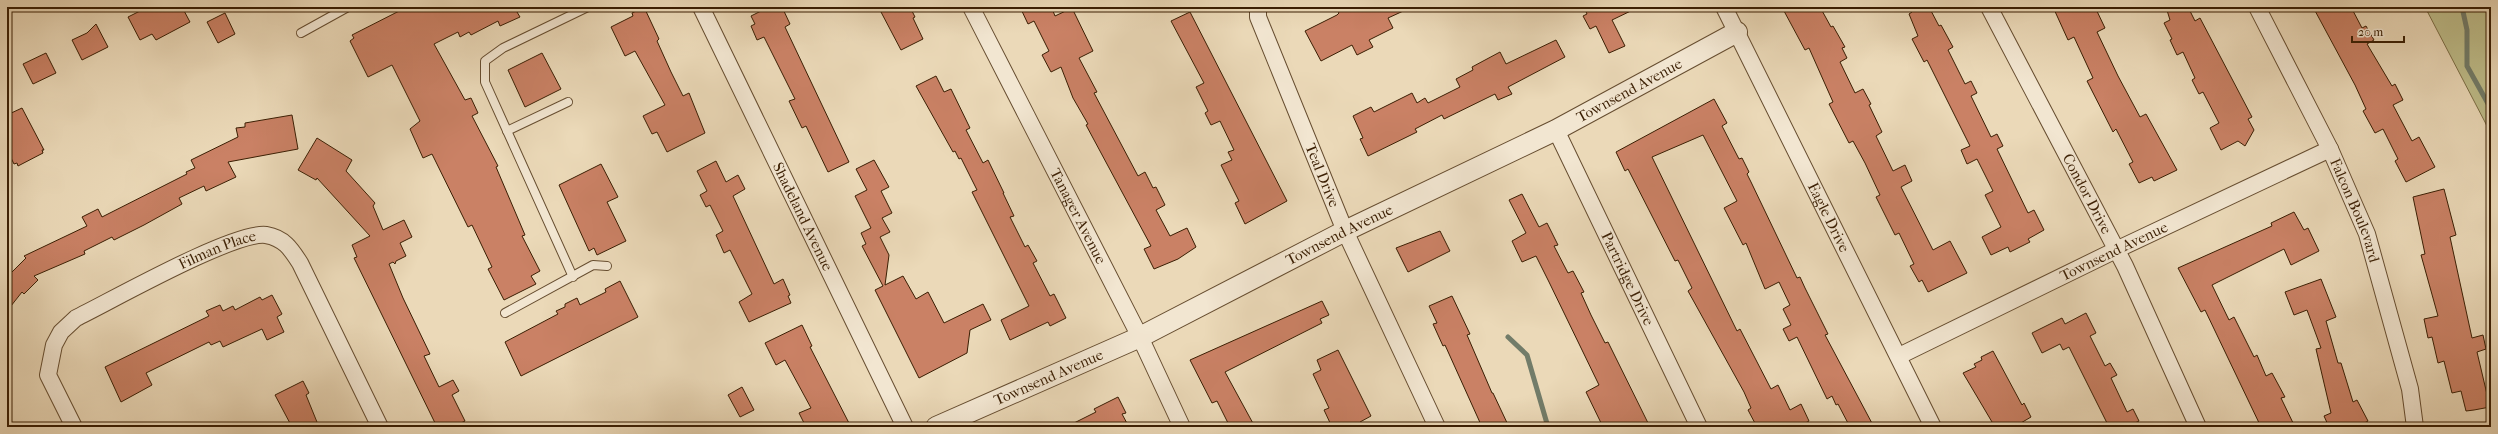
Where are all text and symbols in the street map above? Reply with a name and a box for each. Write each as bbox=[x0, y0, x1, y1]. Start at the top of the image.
scale bar bbox=[2352, 18, 2404, 44]
text: 20 m bbox=[2358, 25, 2383, 39]
street label: Townsend Avenue bbox=[1573, 54, 1686, 126]
street label: Teal Drive bbox=[1301, 141, 1344, 210]
street label: Condor Drive bbox=[2059, 151, 2116, 238]
street label: Falcon Boulevard bbox=[2326, 155, 2384, 265]
street label: Shadeland Avenue bbox=[769, 159, 837, 274]
street label: Tanager Avenue bbox=[1046, 165, 1110, 267]
street label: Eagle Drive bbox=[1804, 180, 1854, 256]
street label: Townsend Avenue bbox=[1283, 200, 1396, 269]
street label: Townsend Avenue bbox=[2057, 218, 2171, 285]
street label: Filman Place bbox=[175, 227, 258, 273]
street label: Partridge Drive bbox=[1597, 229, 1658, 329]
street label: Townsend Avenue bbox=[991, 345, 1106, 409]

